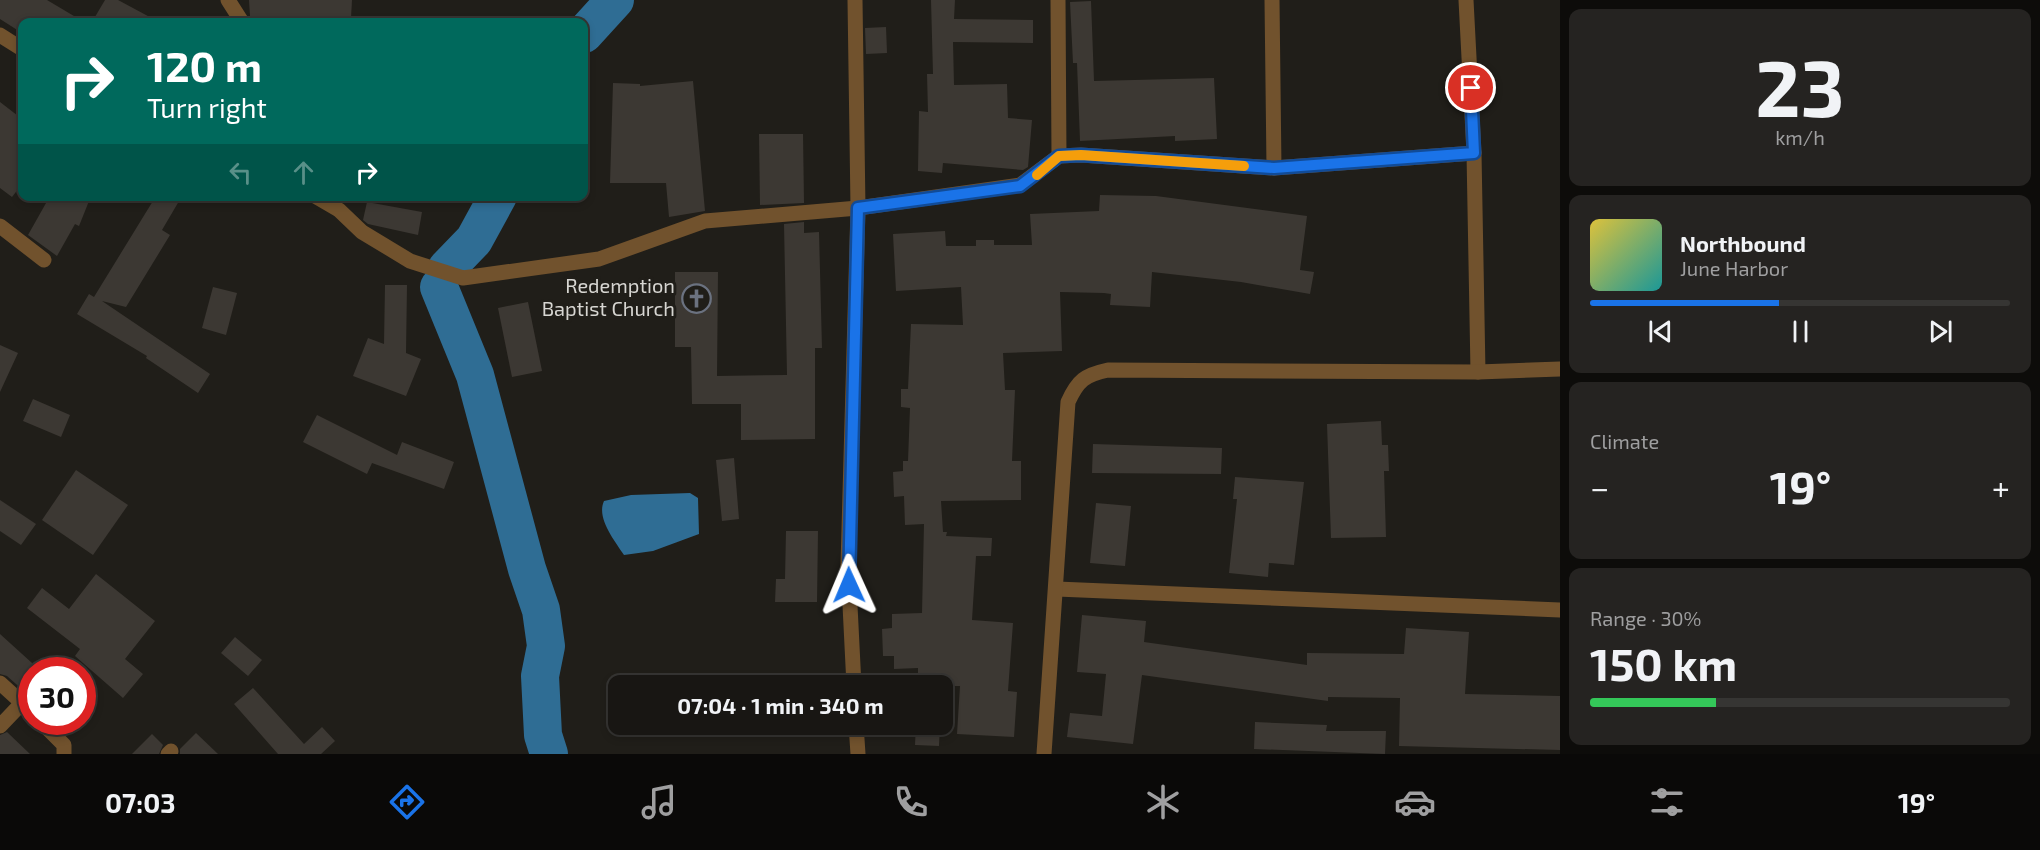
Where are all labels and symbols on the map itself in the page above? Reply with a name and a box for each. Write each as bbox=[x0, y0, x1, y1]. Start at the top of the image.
pin bbox=[1445, 62, 1496, 113]
place label: Redemption Baptist Church bbox=[542, 273, 675, 320]
church icon: Redemption Baptist Church bbox=[680, 282, 712, 314]
position arrow bbox=[817, 553, 881, 617]
speed limit sign: 30 bbox=[18, 657, 96, 735]

